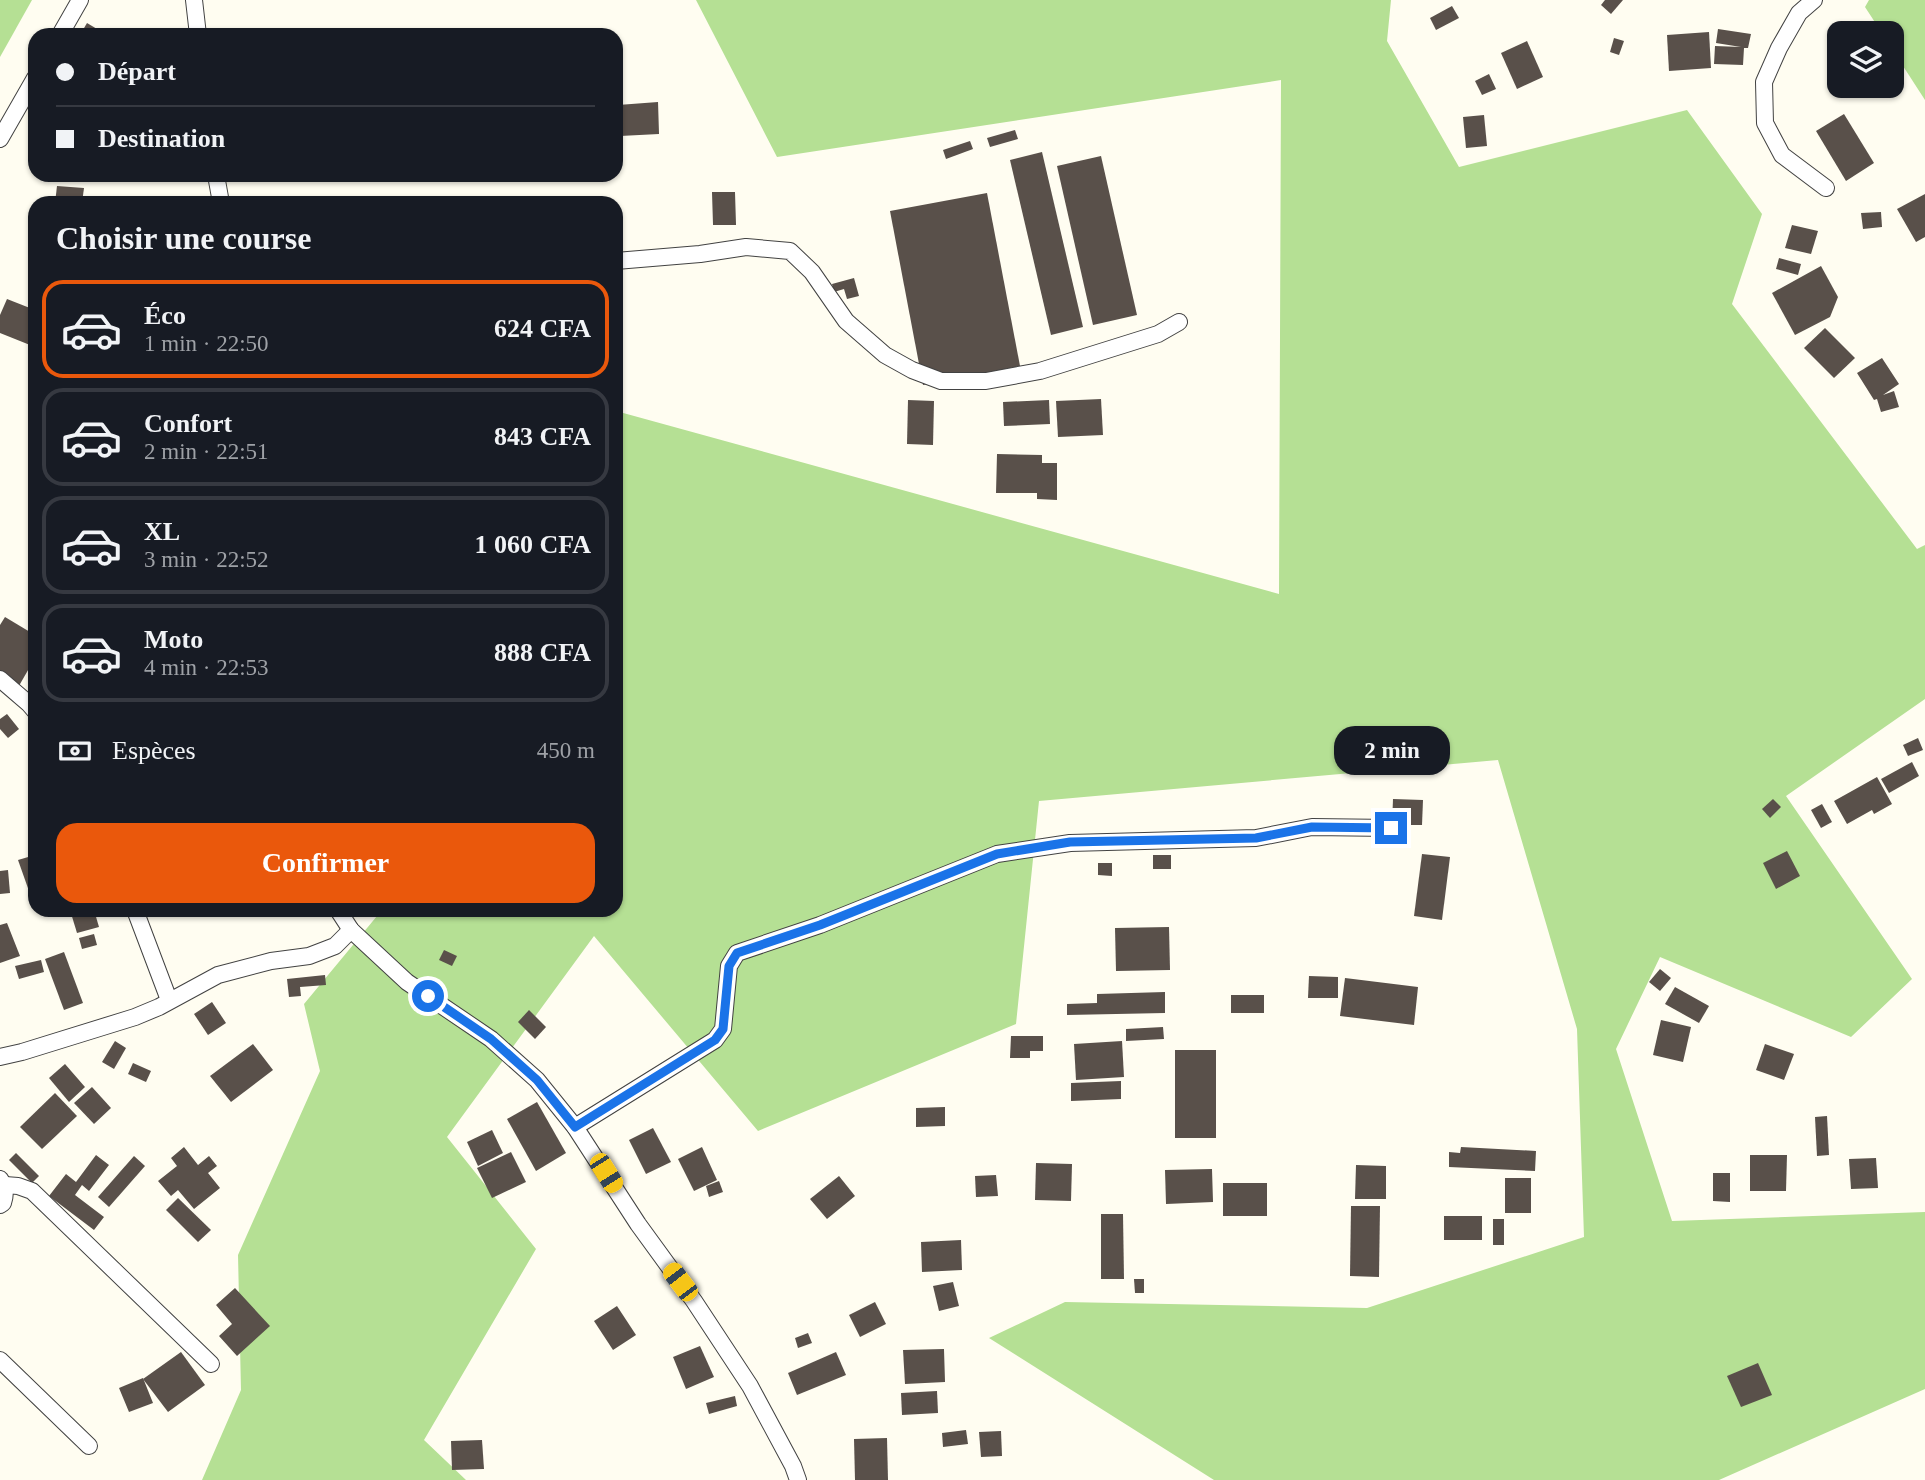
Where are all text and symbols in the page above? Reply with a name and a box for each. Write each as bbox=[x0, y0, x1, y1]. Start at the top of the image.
map controls bbox=[1827, 21, 1904, 98]
button: layers bbox=[1827, 21, 1904, 98]
text: Départ bbox=[98, 57, 176, 86]
text: Destination bbox=[98, 124, 225, 153]
text: Choisir une course bbox=[56, 220, 311, 256]
icon: car bbox=[60, 298, 123, 361]
text: Éco bbox=[144, 301, 186, 330]
text: 624 CFA bbox=[494, 314, 591, 343]
text: 1 min · 22:50 bbox=[144, 331, 269, 356]
icon: car bbox=[60, 406, 123, 469]
text: Confort bbox=[144, 409, 232, 438]
text: 843 CFA bbox=[494, 422, 591, 451]
text: 2 min · 22:51 bbox=[144, 439, 269, 464]
icon: car bbox=[60, 514, 123, 577]
text: XL bbox=[144, 517, 180, 546]
text: 1 060 CFA bbox=[474, 530, 591, 559]
text: 3 min · 22:52 bbox=[144, 547, 269, 572]
icon: car bbox=[60, 622, 123, 685]
text: Moto bbox=[144, 625, 203, 654]
text: 888 CFA bbox=[494, 638, 591, 667]
text: 4 min · 22:53 bbox=[144, 655, 269, 680]
callout: 2 min bbox=[1333, 726, 1449, 776]
icon: cash bbox=[56, 732, 94, 770]
text: Espèces bbox=[112, 736, 196, 765]
text: 450 m bbox=[537, 738, 595, 763]
text: 2 min bbox=[1364, 738, 1420, 763]
route end bbox=[1375, 812, 1407, 844]
button: Confirmer bbox=[56, 823, 595, 903]
route start bbox=[412, 980, 444, 1012]
car bbox=[586, 1150, 627, 1196]
car bbox=[659, 1259, 702, 1305]

